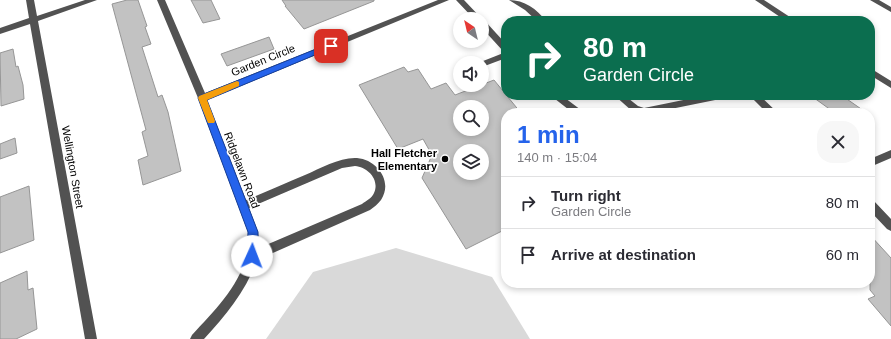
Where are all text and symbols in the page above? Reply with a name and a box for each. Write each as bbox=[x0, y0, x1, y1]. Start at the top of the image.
north arrow bbox=[453, 12, 489, 48]
map controls bbox=[453, 12, 489, 180]
pin bbox=[314, 29, 348, 63]
icon: right bbox=[517, 32, 569, 84]
text: 80 m bbox=[583, 32, 647, 63]
icon: arrive bbox=[320, 35, 342, 57]
street label: Garden Circle bbox=[229, 42, 297, 78]
button: sound bbox=[453, 56, 489, 92]
text: Garden Circle bbox=[583, 65, 694, 85]
button: search bbox=[453, 100, 489, 136]
text: 1 min bbox=[517, 121, 580, 148]
button: close bbox=[817, 121, 859, 163]
street label: Wellington Street bbox=[60, 125, 86, 209]
street label: Ridgelawn Road bbox=[222, 130, 262, 210]
button: layers bbox=[453, 144, 489, 180]
place label: Hall Fletcher Elementary bbox=[371, 147, 438, 172]
text: 140 m · 15:04 bbox=[517, 150, 597, 165]
marker: Hall Fletcher Elementary bbox=[440, 154, 450, 164]
text: Turn right bbox=[551, 187, 621, 204]
icon: right bbox=[517, 192, 539, 214]
text: 80 m bbox=[826, 194, 859, 211]
text: Garden Circle bbox=[551, 204, 631, 219]
position arrow bbox=[231, 235, 273, 277]
icon: arrive bbox=[517, 244, 539, 266]
text: Arrive at destination bbox=[551, 246, 696, 263]
text: 60 m bbox=[826, 246, 859, 263]

